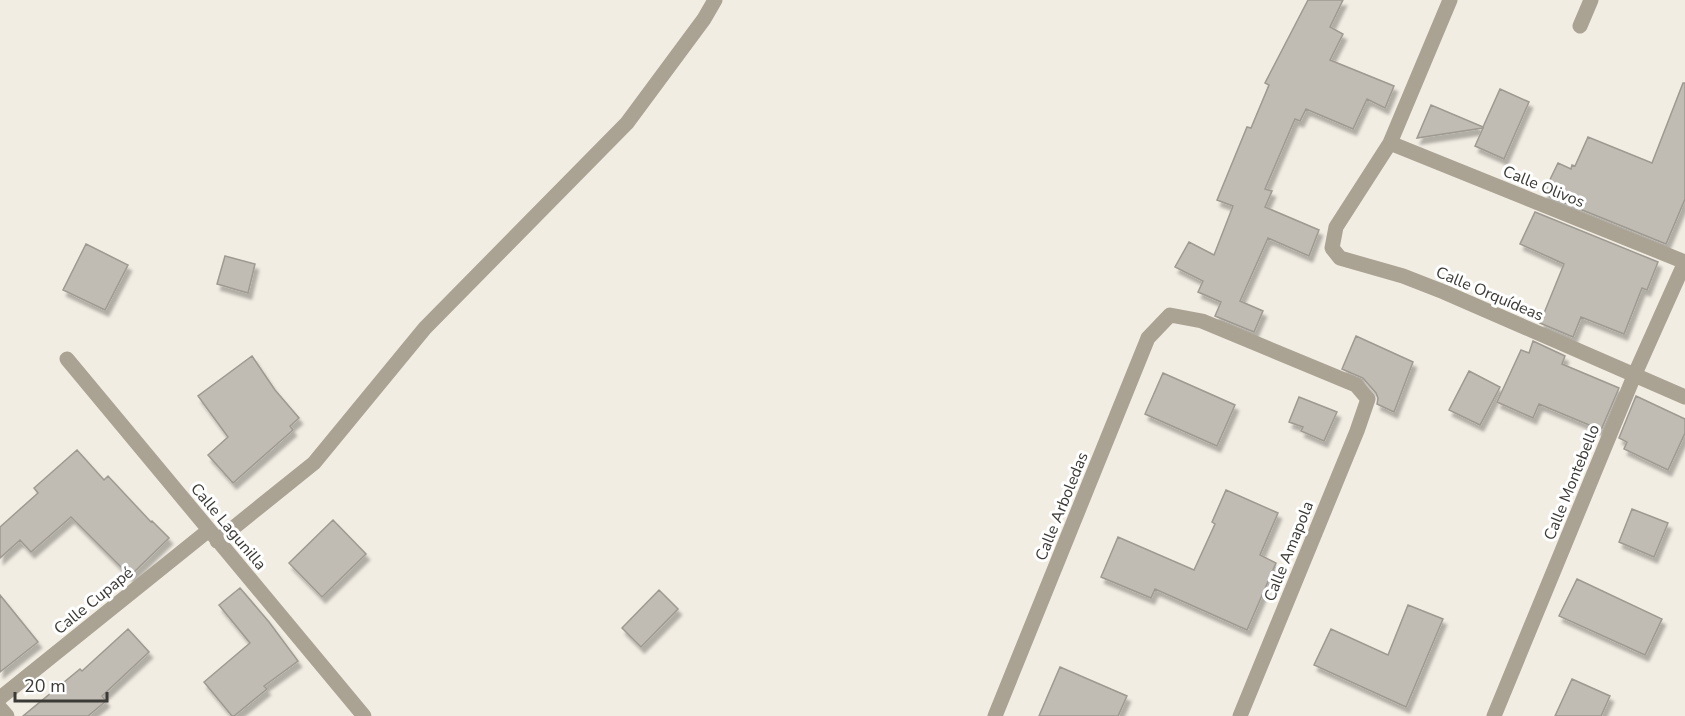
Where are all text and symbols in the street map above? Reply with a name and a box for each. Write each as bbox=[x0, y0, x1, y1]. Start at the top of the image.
street label: Calle Olivos bbox=[1499, 161, 1588, 213]
street label: Calle Orquídeas bbox=[1432, 261, 1547, 327]
street label: Calle Montebello bbox=[1539, 421, 1605, 543]
street label: Calle Arboledas bbox=[1030, 449, 1094, 564]
street label: Calle Lagunilla bbox=[185, 478, 271, 575]
street label: Calle Amapola bbox=[1259, 498, 1319, 605]
street label: Calle Cupapé bbox=[49, 562, 138, 640]
scale bar bbox=[15, 665, 106, 703]
text: 20 m bbox=[24, 674, 66, 698]

